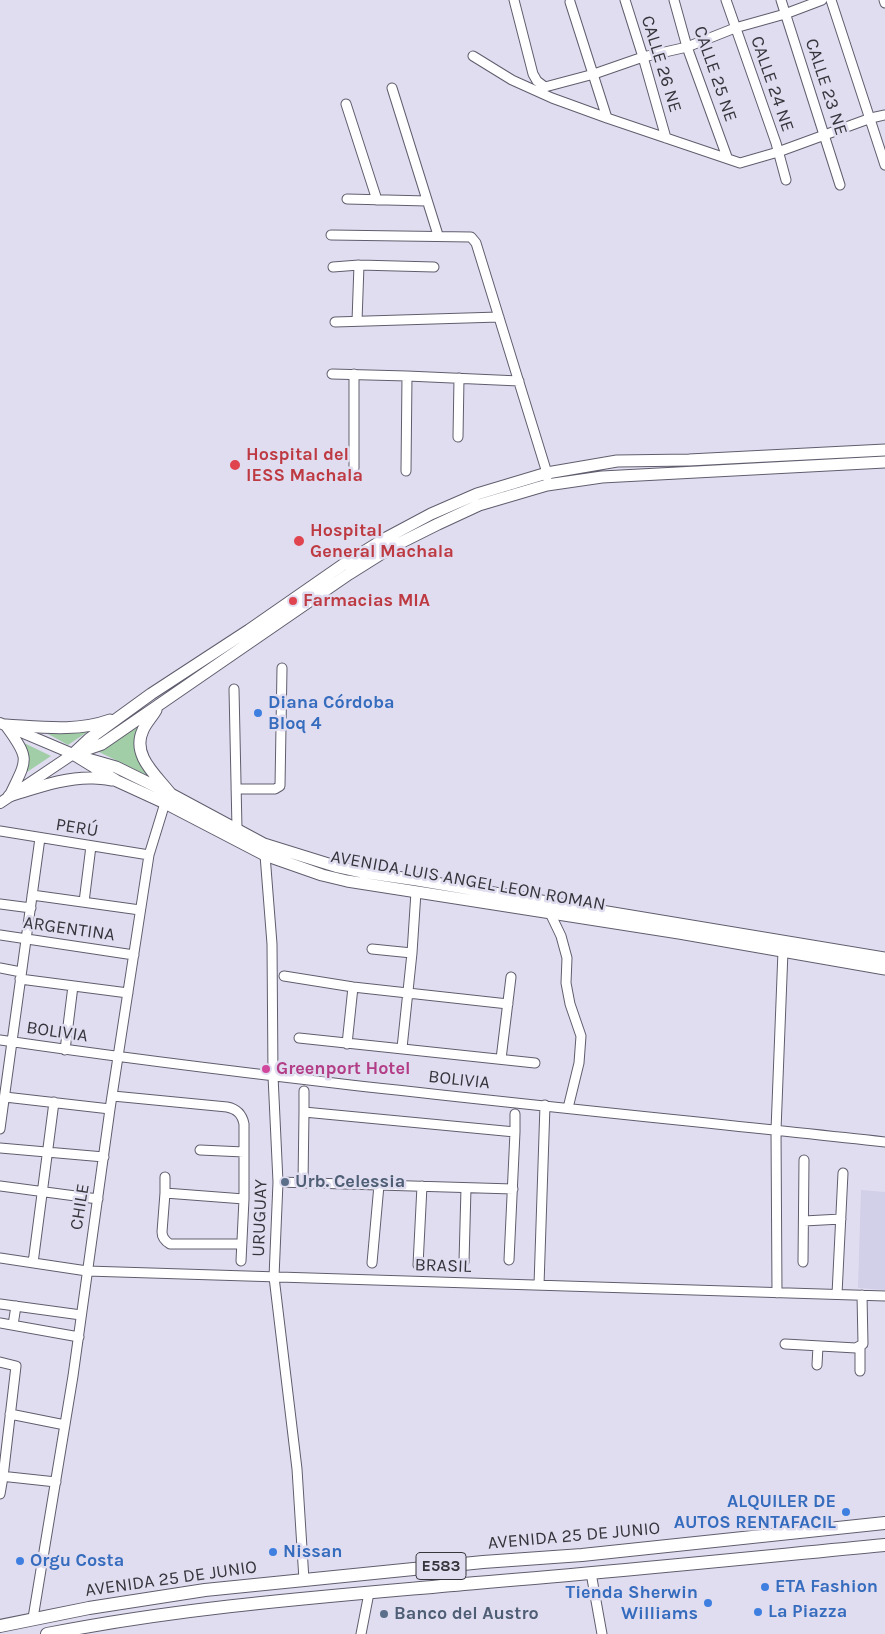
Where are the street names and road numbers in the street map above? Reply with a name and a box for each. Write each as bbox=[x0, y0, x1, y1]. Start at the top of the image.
street label: CALLE 26 NE bbox=[636, 13, 686, 115]
street label: CALLE 25 NE bbox=[689, 23, 741, 125]
street label: CALLE 24 NE bbox=[746, 33, 798, 135]
street label: CALLE 23 NE bbox=[800, 36, 852, 138]
street label: PERÚ bbox=[54, 814, 100, 842]
street label: AVENIDA LUIS ANGEL LEON ROMAN bbox=[329, 846, 607, 916]
street label: ARGENTINA bbox=[22, 912, 116, 946]
street label: BOLIVIA bbox=[25, 1017, 89, 1047]
street label: BOLIVIA bbox=[427, 1066, 491, 1094]
street label: URUGUAY bbox=[248, 1179, 272, 1257]
street label: CHILE bbox=[66, 1182, 94, 1232]
street label: BRASIL bbox=[414, 1254, 472, 1278]
street label: AVENIDA 25 DE JUNIO bbox=[487, 1518, 661, 1554]
road number: E583 bbox=[416, 1552, 466, 1580]
street label: AVENIDA 25 DE JUNIO bbox=[84, 1556, 258, 1602]

